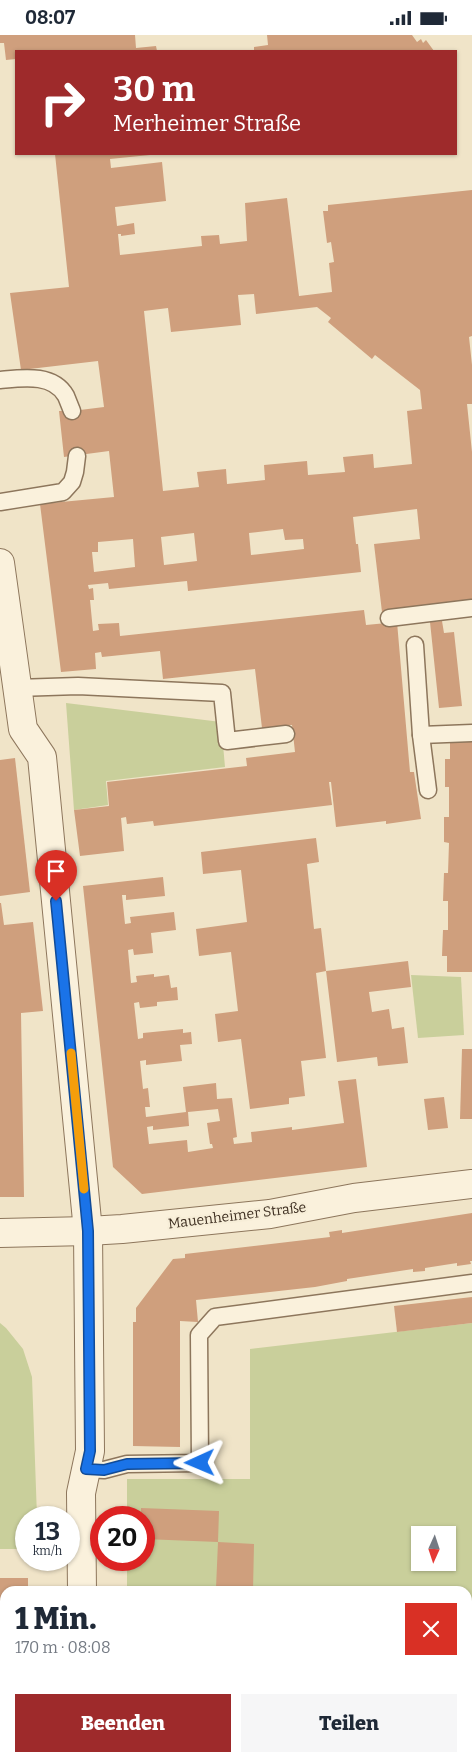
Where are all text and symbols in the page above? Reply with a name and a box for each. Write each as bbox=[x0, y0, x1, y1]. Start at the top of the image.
text: 08:07 bbox=[25, 6, 75, 29]
text: 30 m bbox=[113, 68, 195, 110]
icon: right bbox=[30, 70, 95, 135]
text: Merheimer Straße bbox=[113, 110, 301, 137]
pin bbox=[35, 850, 77, 901]
icon: arrive bbox=[42, 857, 70, 885]
street label: Mauenheimer Straße bbox=[167, 1199, 307, 1232]
position arrow bbox=[173, 1436, 225, 1488]
speed limit sign: 20 bbox=[90, 1506, 155, 1571]
text: 13 bbox=[35, 1517, 60, 1547]
north arrow bbox=[411, 1526, 456, 1571]
map controls bbox=[411, 1526, 456, 1571]
text: km/h bbox=[33, 1544, 62, 1558]
text: 1 Min. bbox=[15, 1601, 96, 1637]
button: close bbox=[405, 1603, 457, 1655]
text: 170 m · 08:08 bbox=[15, 1638, 111, 1657]
button: Beenden bbox=[15, 1694, 231, 1752]
button: Teilen bbox=[241, 1694, 457, 1752]

